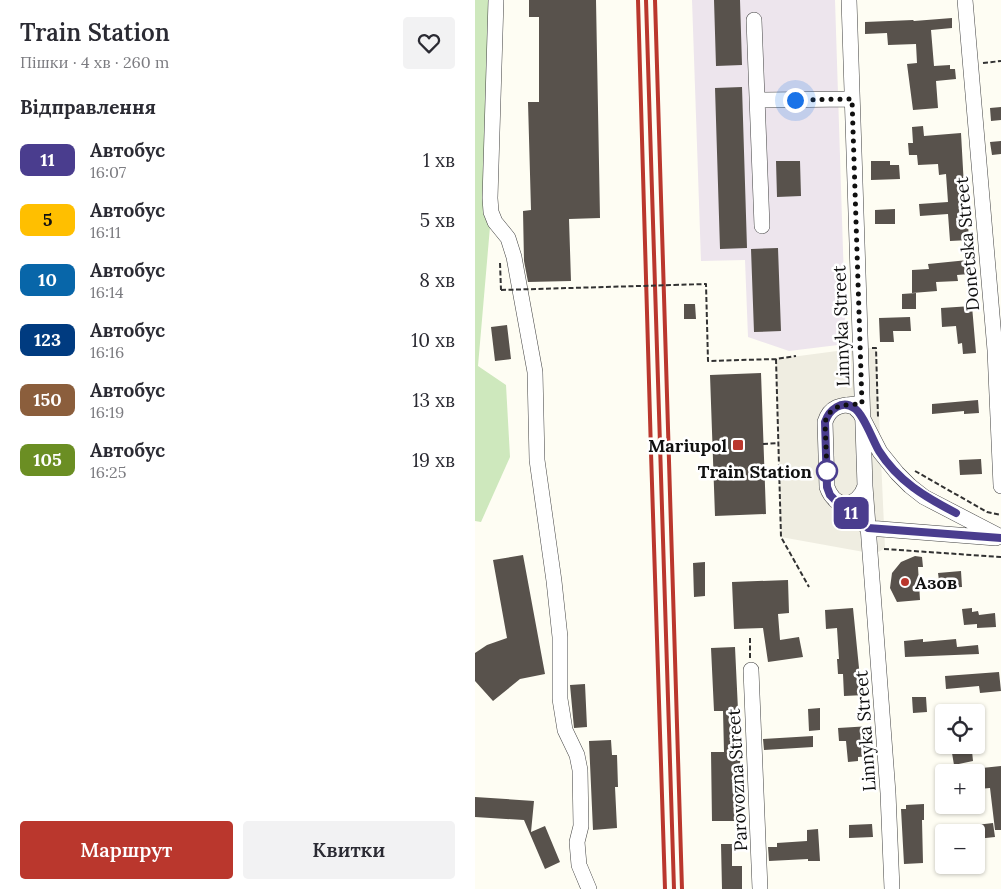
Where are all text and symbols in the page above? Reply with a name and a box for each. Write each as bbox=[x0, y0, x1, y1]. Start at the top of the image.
text: Train Station bbox=[20, 17, 170, 48]
button: heart bbox=[403, 17, 455, 69]
text: Пішки · 4 хв · 260 m bbox=[20, 52, 169, 72]
your location bbox=[783, 88, 808, 113]
text: Відправлення bbox=[20, 95, 156, 119]
text: Автобус bbox=[90, 138, 165, 162]
text: 11 bbox=[40, 148, 55, 171]
text: 1 хв bbox=[423, 148, 455, 172]
text: 16:07 bbox=[90, 162, 126, 182]
street label: Donetska Street bbox=[950, 176, 984, 312]
text: Автобус bbox=[90, 198, 165, 222]
text: 5 bbox=[43, 208, 52, 231]
text: 5 хв bbox=[420, 208, 455, 232]
text: 16:11 bbox=[90, 222, 121, 242]
text: Автобус bbox=[90, 258, 165, 282]
street label: Linnyka Street bbox=[827, 265, 855, 387]
text: 10 bbox=[38, 268, 57, 291]
text: 8 хв bbox=[419, 268, 455, 292]
text: 16:14 bbox=[90, 282, 124, 302]
text: Автобус bbox=[90, 318, 165, 342]
text: 123 bbox=[34, 328, 61, 351]
text: 10 хв bbox=[411, 328, 455, 352]
text: 16:16 bbox=[90, 342, 124, 362]
text: Автобус bbox=[90, 378, 165, 402]
text: 150 bbox=[33, 388, 62, 411]
text: 13 хв bbox=[413, 388, 455, 412]
text: 16:19 bbox=[90, 402, 124, 422]
place label: Mariupol bbox=[648, 434, 727, 457]
text: Автобус bbox=[90, 438, 165, 462]
marker: Mariupol bbox=[731, 438, 745, 452]
text: 105 bbox=[33, 448, 62, 471]
text: 19 хв bbox=[412, 448, 455, 472]
place label: Train Station bbox=[698, 460, 813, 483]
marker: Train Station bbox=[816, 460, 838, 482]
text: 16:25 bbox=[90, 462, 126, 482]
line badge: 11 bbox=[829, 497, 873, 529]
text: 11 bbox=[844, 501, 858, 524]
place label: Азов bbox=[915, 571, 957, 594]
marker: Азов bbox=[899, 576, 911, 588]
street label: Linnyka Street bbox=[849, 670, 881, 792]
map controls bbox=[935, 704, 985, 874]
button: locate bbox=[935, 704, 985, 754]
street label: Parovozna Street bbox=[722, 708, 752, 852]
button: + bbox=[935, 764, 985, 814]
button: Маршрут bbox=[20, 821, 233, 879]
button: Квитки bbox=[243, 821, 455, 879]
button: − bbox=[935, 824, 985, 874]

